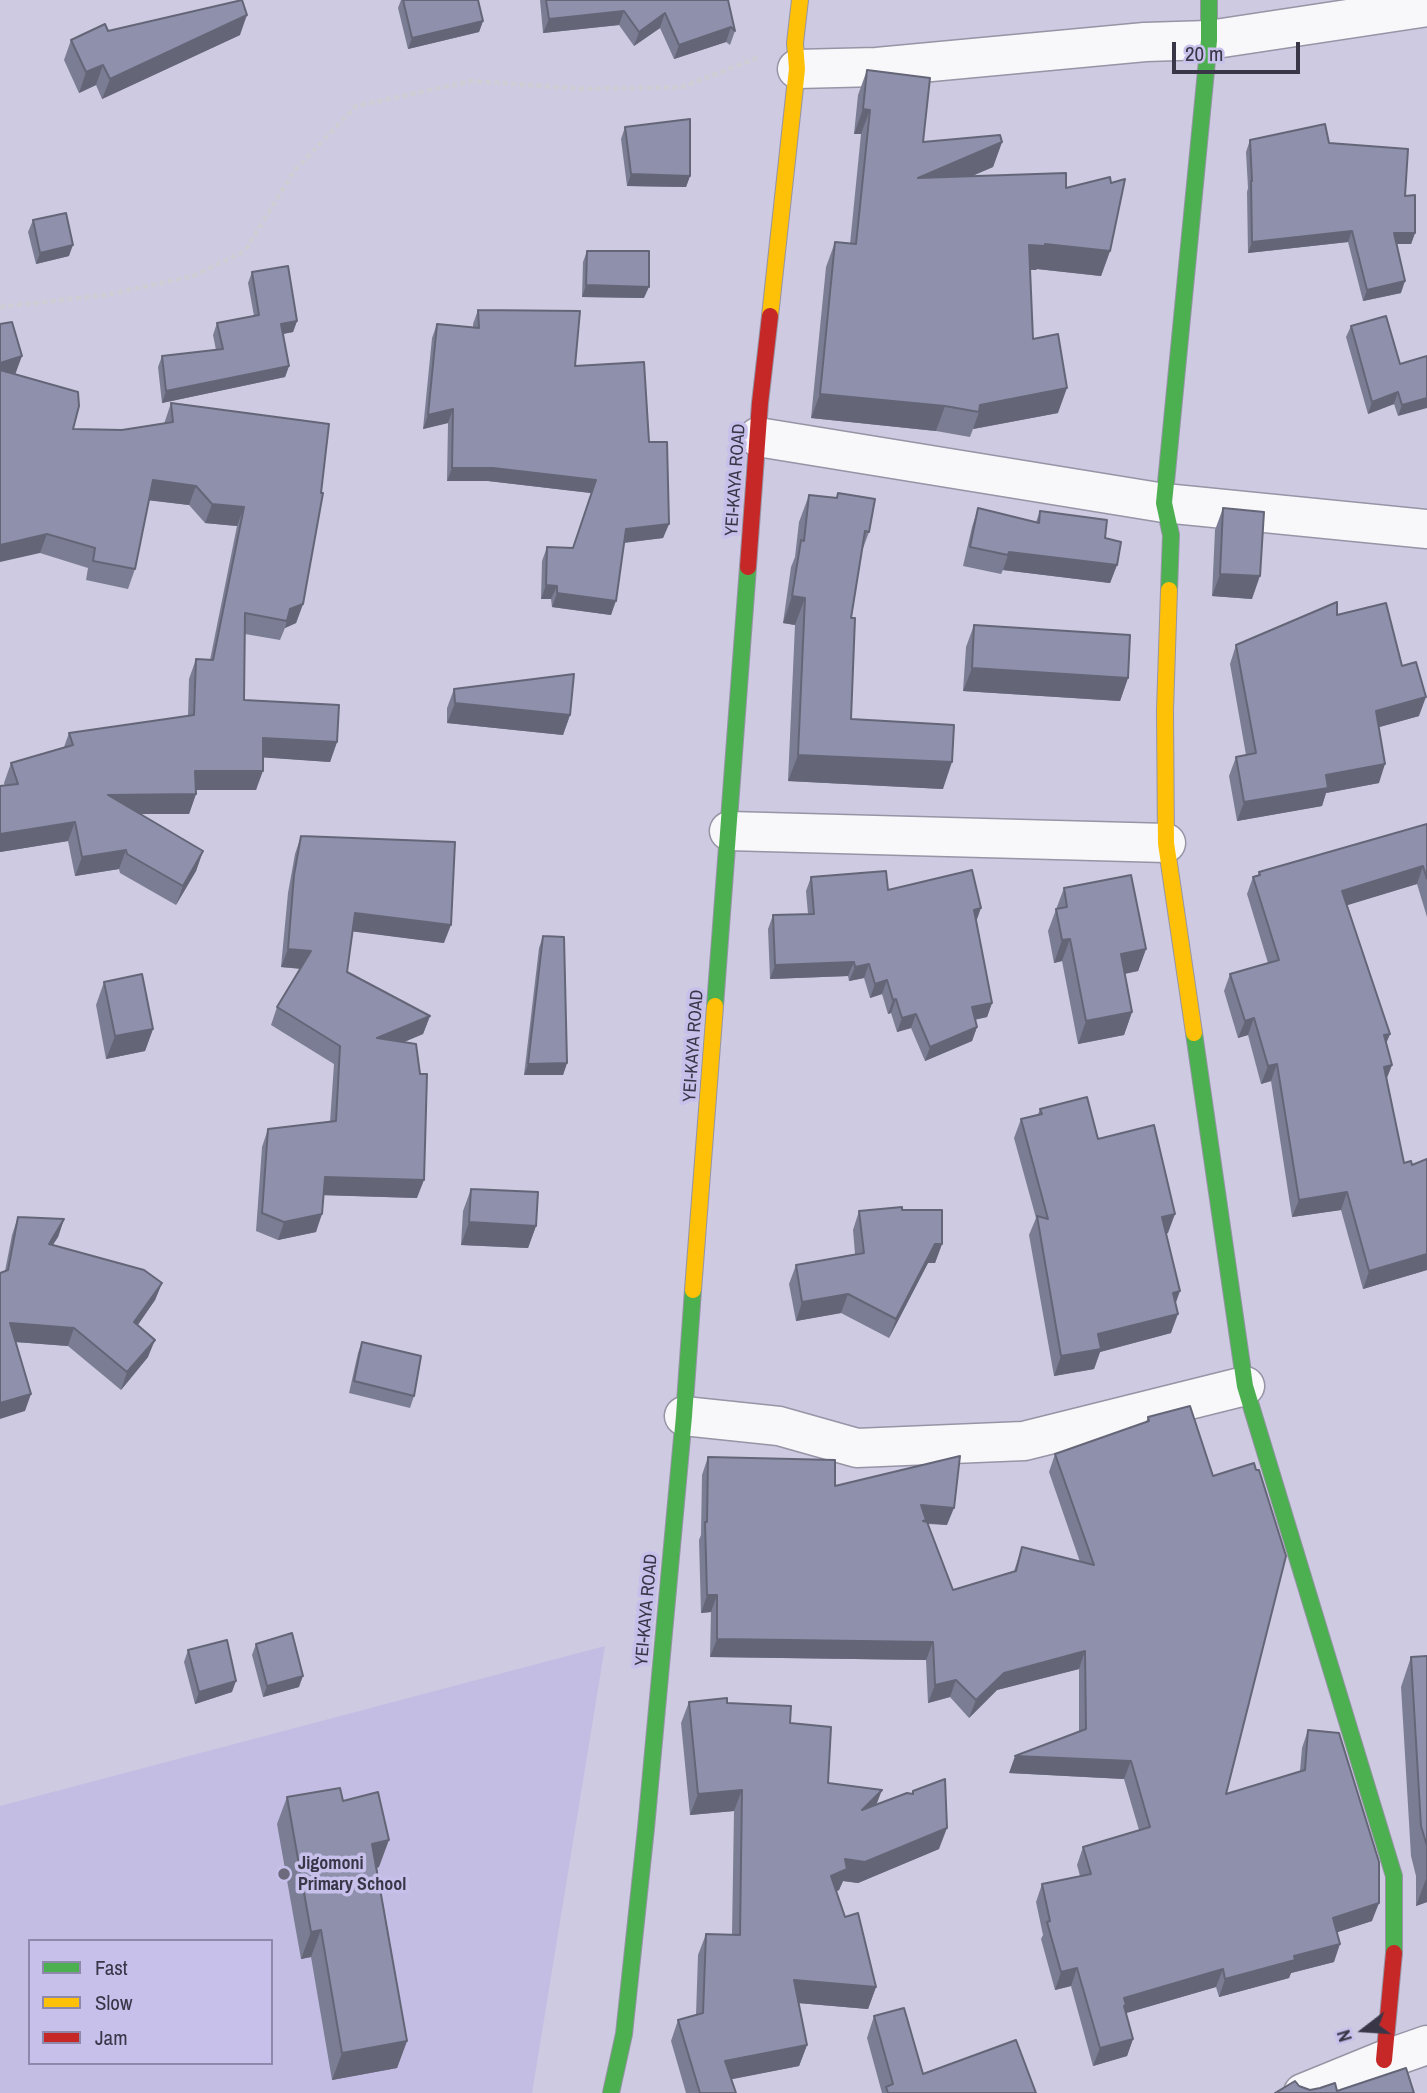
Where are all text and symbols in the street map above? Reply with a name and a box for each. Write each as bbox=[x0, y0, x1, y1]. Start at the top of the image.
scale bar bbox=[1175, 28, 1303, 72]
text: 20 m bbox=[1185, 39, 1223, 68]
street label: YEI-KAYA ROAD bbox=[721, 423, 751, 537]
street label: YEI-KAYA ROAD bbox=[679, 989, 709, 1103]
street label: YEI-KAYA ROAD bbox=[631, 1553, 663, 1667]
place label: Jigomoni Primary School bbox=[298, 1853, 406, 1896]
marker: Jigomoni Primary School bbox=[276, 1866, 292, 1882]
legend bbox=[28, 1939, 273, 2065]
text: Fast bbox=[95, 1953, 128, 1982]
text: Slow bbox=[95, 1988, 132, 2017]
north arrow bbox=[1329, 1995, 1399, 2065]
text: Jam bbox=[95, 2023, 128, 2052]
text: N bbox=[1330, 2027, 1358, 2045]

